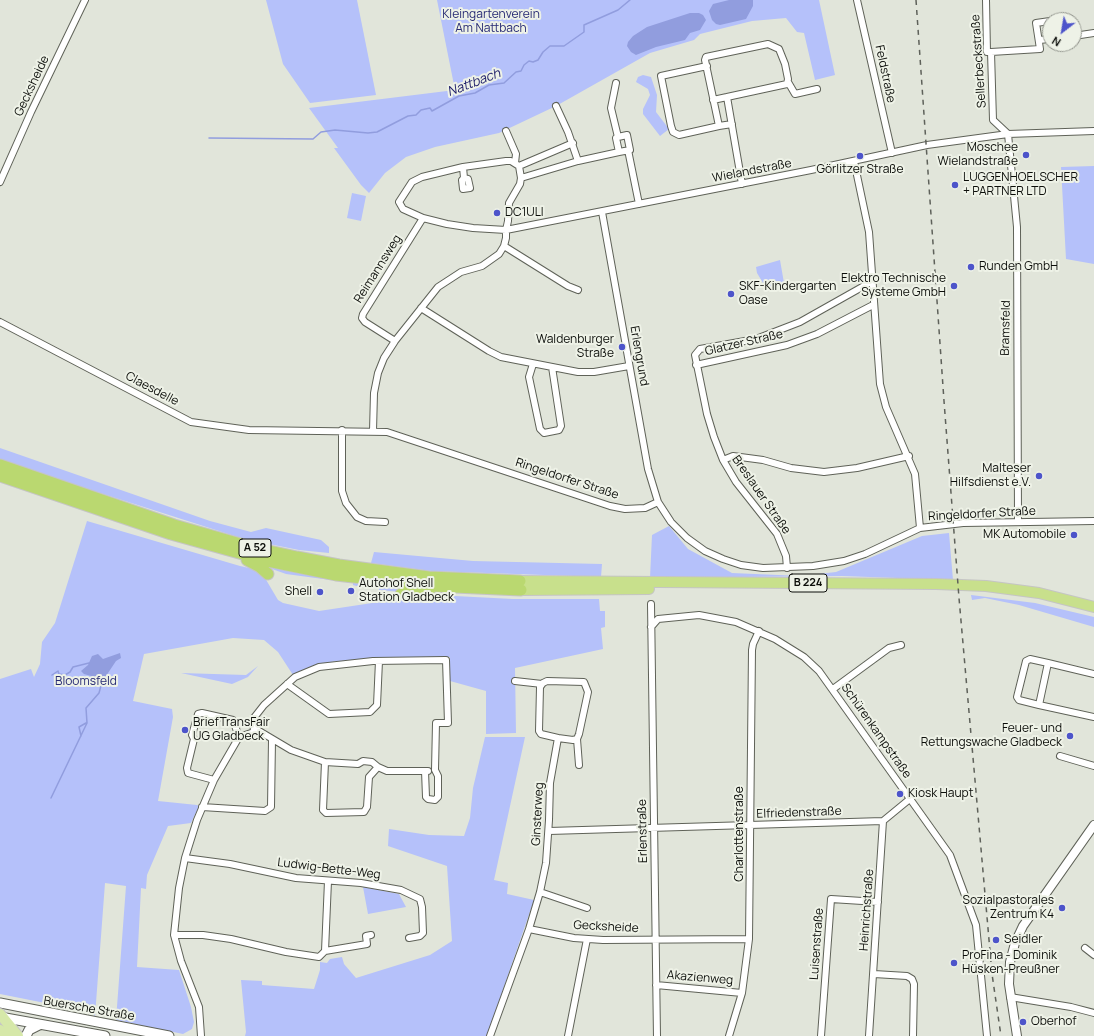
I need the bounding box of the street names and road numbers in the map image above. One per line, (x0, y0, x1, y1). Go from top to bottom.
street label: Sellerbeckstraße (969, 14, 989, 108)
street label: Feldstraße (872, 44, 898, 104)
street label: Gecksheide (12, 53, 52, 119)
street label: Wielandstraße (711, 156, 793, 186)
street label: Reimannsweg (351, 232, 405, 306)
street label: Bramsfeld (998, 300, 1014, 356)
street label: Erlengrund (627, 325, 651, 387)
street label: Glatzer Straße (704, 327, 784, 359)
street label: Claesdelle (123, 369, 181, 409)
street label: Breslauer Straße (729, 453, 793, 537)
street label: Ringeldorfer Straße (513, 455, 621, 503)
street label: Ringeldorfer Straße (928, 504, 1036, 524)
road number: A 52 (239, 539, 271, 557)
road number: B 224 (789, 574, 827, 592)
street label: Schürenkampstraße (838, 681, 914, 781)
street label: Ginsterweg (529, 782, 547, 846)
street label: Charlottenstraße (733, 786, 747, 882)
street label: Erlenstraße (635, 799, 651, 863)
street label: Elfriedenstraße (756, 804, 842, 822)
street label: Ludwig-Bette-Weg (277, 856, 381, 882)
street label: Heinrichstraße (857, 869, 877, 951)
street label: Luisenstraße (807, 907, 827, 981)
street label: Gecksheide (573, 918, 639, 936)
street label: Akazienweg (666, 968, 734, 988)
street label: Buersche Straße (42, 994, 136, 1024)

